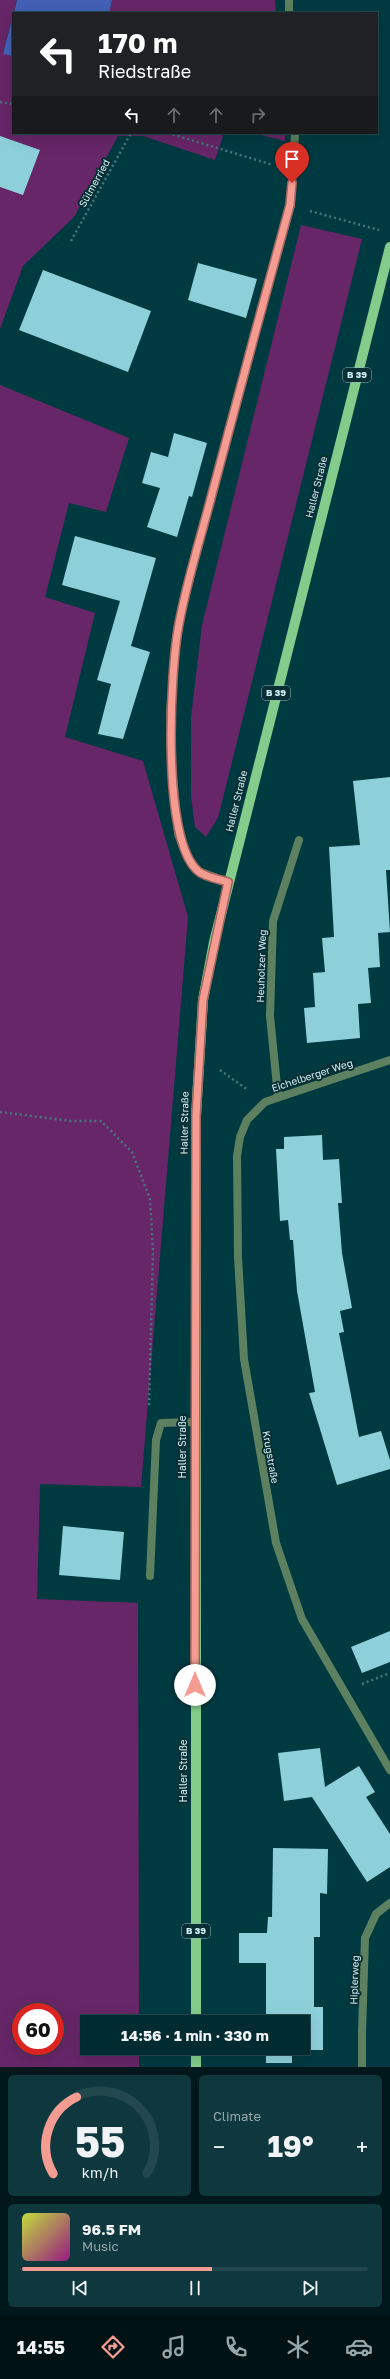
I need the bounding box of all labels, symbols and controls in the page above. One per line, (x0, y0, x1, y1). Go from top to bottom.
text: 170 m (98, 26, 177, 59)
icon: left (32, 28, 84, 80)
text: Riedstraße (98, 60, 191, 82)
icon: left (121, 104, 143, 126)
icon: ahead (163, 104, 185, 126)
icon: ahead (205, 104, 227, 126)
icon: right (247, 104, 269, 126)
pin (275, 142, 309, 183)
icon: arrive (281, 148, 303, 170)
street label: Sülmerried (76, 157, 112, 209)
road number: B 39 (343, 368, 371, 382)
street label: Haller Straße (303, 455, 329, 519)
road number: B 39 (262, 686, 290, 700)
street label: Haller Straße (223, 769, 249, 833)
street label: Heuholzer Weg (254, 929, 268, 1003)
street label: Eichelberger Weg (270, 1056, 354, 1094)
street label: Haller Straße (177, 1091, 191, 1155)
street label: Haller Straße (176, 1415, 188, 1479)
street label: Krugstraße (260, 1430, 282, 1485)
position arrow (174, 1664, 216, 1706)
street label: Haller Straße (177, 1739, 189, 1803)
road number: B 39 (182, 1924, 210, 1938)
street label: Hiplerweg (347, 1955, 361, 2005)
speed limit sign: 60 (12, 2003, 64, 2055)
text: 14:56 · 1 min · 330 m (121, 2026, 269, 2044)
text: Climate (213, 2108, 261, 2124)
text: 55 (74, 2115, 125, 2165)
text: 19° (267, 2128, 314, 2164)
text: − (213, 2133, 225, 2160)
text: + (356, 2133, 368, 2160)
text: km/h (81, 2163, 118, 2180)
text: 96.5 FM (82, 2220, 141, 2238)
text: Music (82, 2238, 119, 2254)
icon: previous (69, 2277, 91, 2299)
icon: pause (184, 2277, 206, 2299)
icon: next (299, 2277, 321, 2299)
icon: directions (99, 2333, 127, 2361)
icon: music (160, 2333, 188, 2361)
icon: phone (222, 2333, 250, 2361)
icon: climate (284, 2333, 312, 2361)
icon: car (345, 2333, 373, 2361)
text: 14:55 (17, 2336, 65, 2358)

